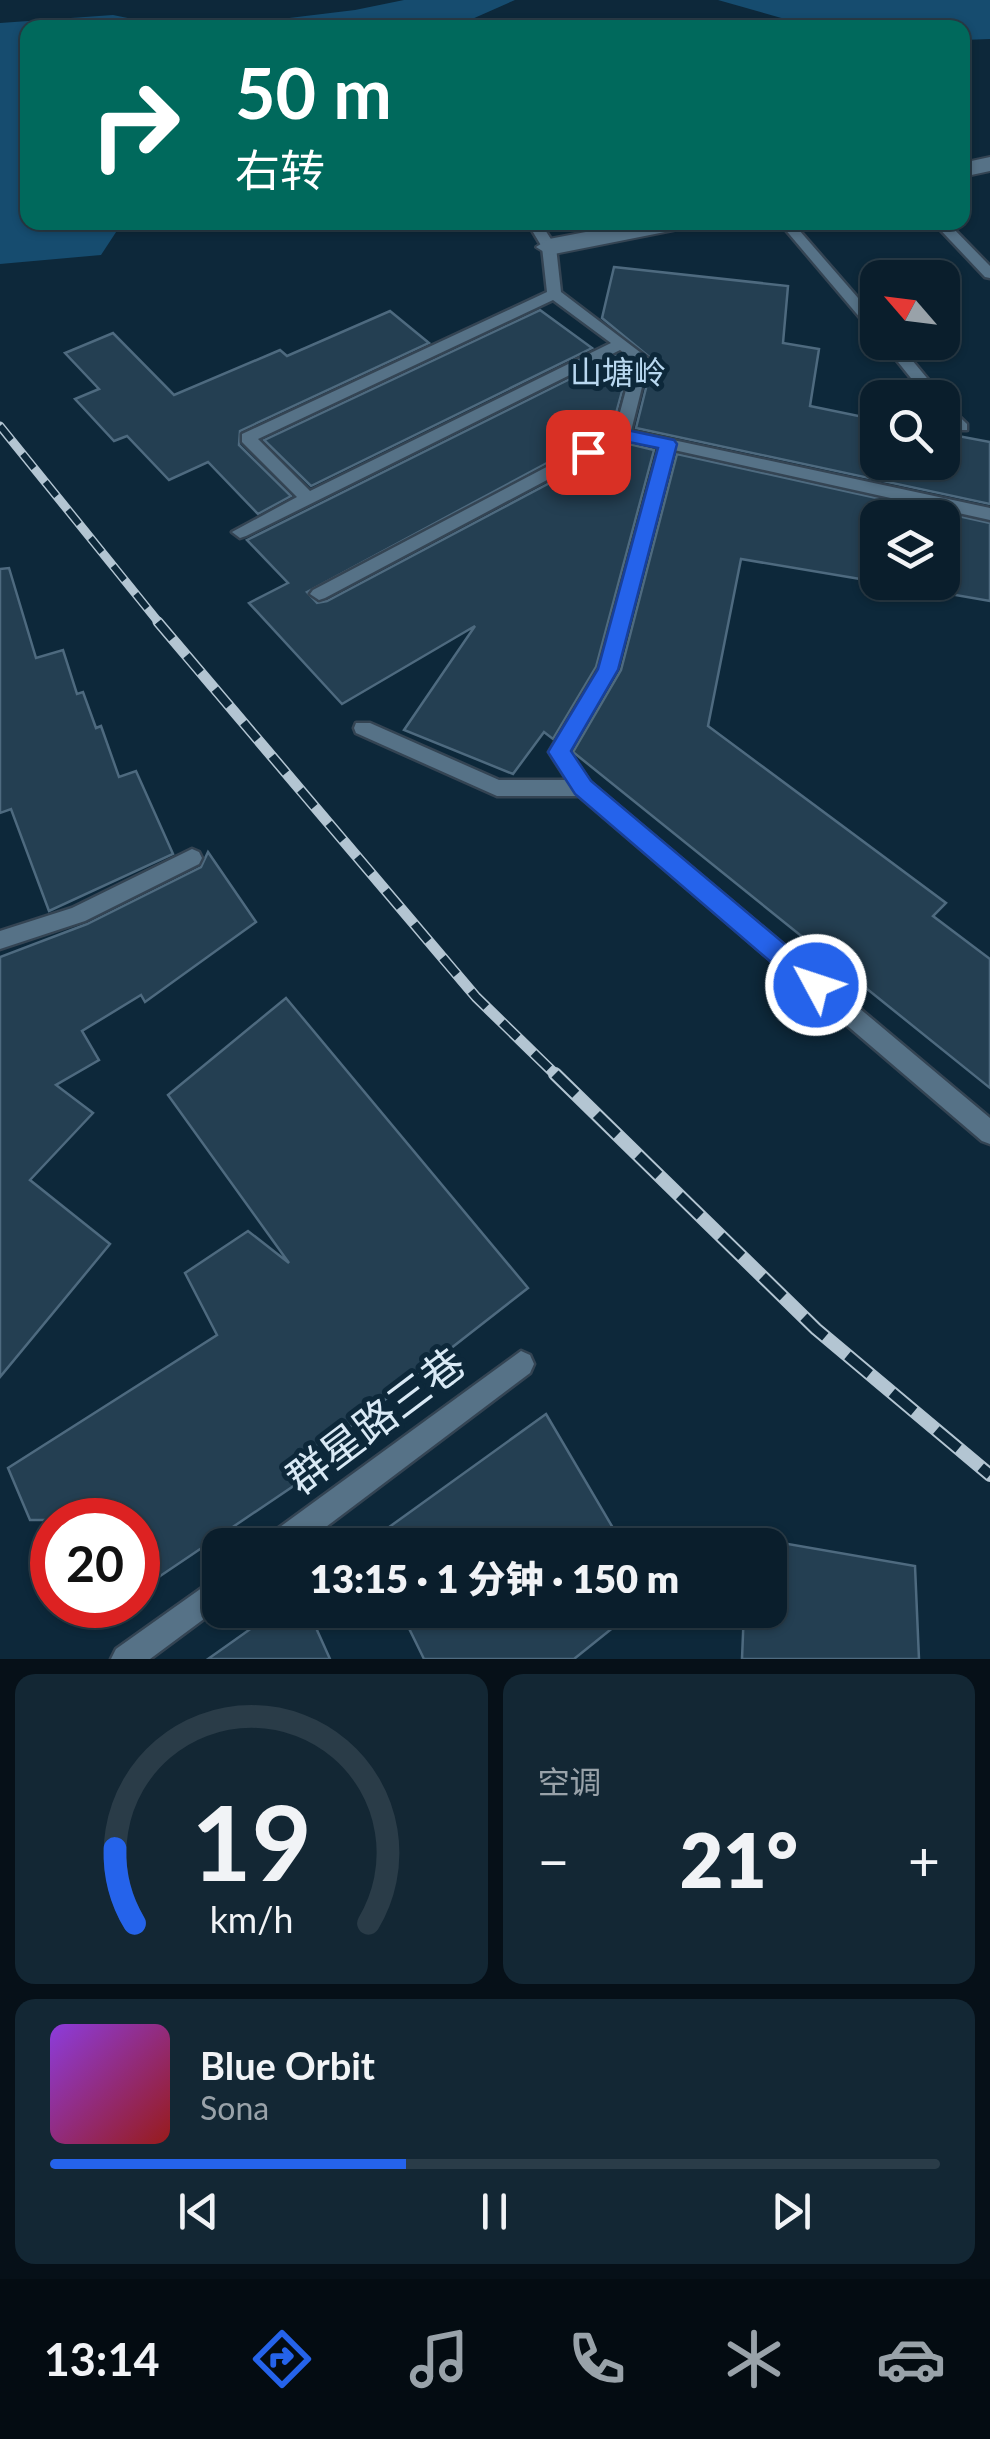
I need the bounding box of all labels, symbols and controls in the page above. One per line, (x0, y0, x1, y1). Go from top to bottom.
text: 50 m (235, 50, 392, 134)
icon: right (70, 60, 200, 190)
text: 右转 (235, 143, 325, 197)
north arrow (860, 260, 960, 360)
map controls (860, 260, 960, 600)
district label: 山塘岭 (570, 352, 666, 391)
button: search (860, 380, 960, 480)
pin (546, 410, 631, 495)
icon: arrive (561, 425, 616, 480)
button: layers (860, 500, 960, 600)
position arrow (764, 933, 868, 1037)
street label: 群星路三巷 (276, 1337, 474, 1503)
speed limit sign: 20 (30, 1498, 160, 1628)
text: 13:15 · 1 分钟 · 150 m (310, 1555, 679, 1601)
text: 空调 (538, 1762, 602, 1801)
text: 19 (191, 1778, 312, 1903)
text: 21° (680, 1814, 798, 1904)
text: − (538, 1827, 569, 1893)
text: + (908, 1827, 940, 1893)
text: km/h (209, 1898, 293, 1941)
text: Blue Orbit (200, 2042, 375, 2088)
text: Sona (200, 2088, 269, 2127)
icon: previous (171, 2184, 226, 2239)
icon: pause (467, 2184, 522, 2239)
icon: next (764, 2184, 819, 2239)
icon: directions (247, 2324, 317, 2394)
icon: music (404, 2324, 474, 2394)
icon: phone (562, 2324, 632, 2394)
icon: climate (719, 2324, 789, 2394)
icon: car (876, 2324, 946, 2394)
text: 13:14 (44, 2332, 160, 2386)

